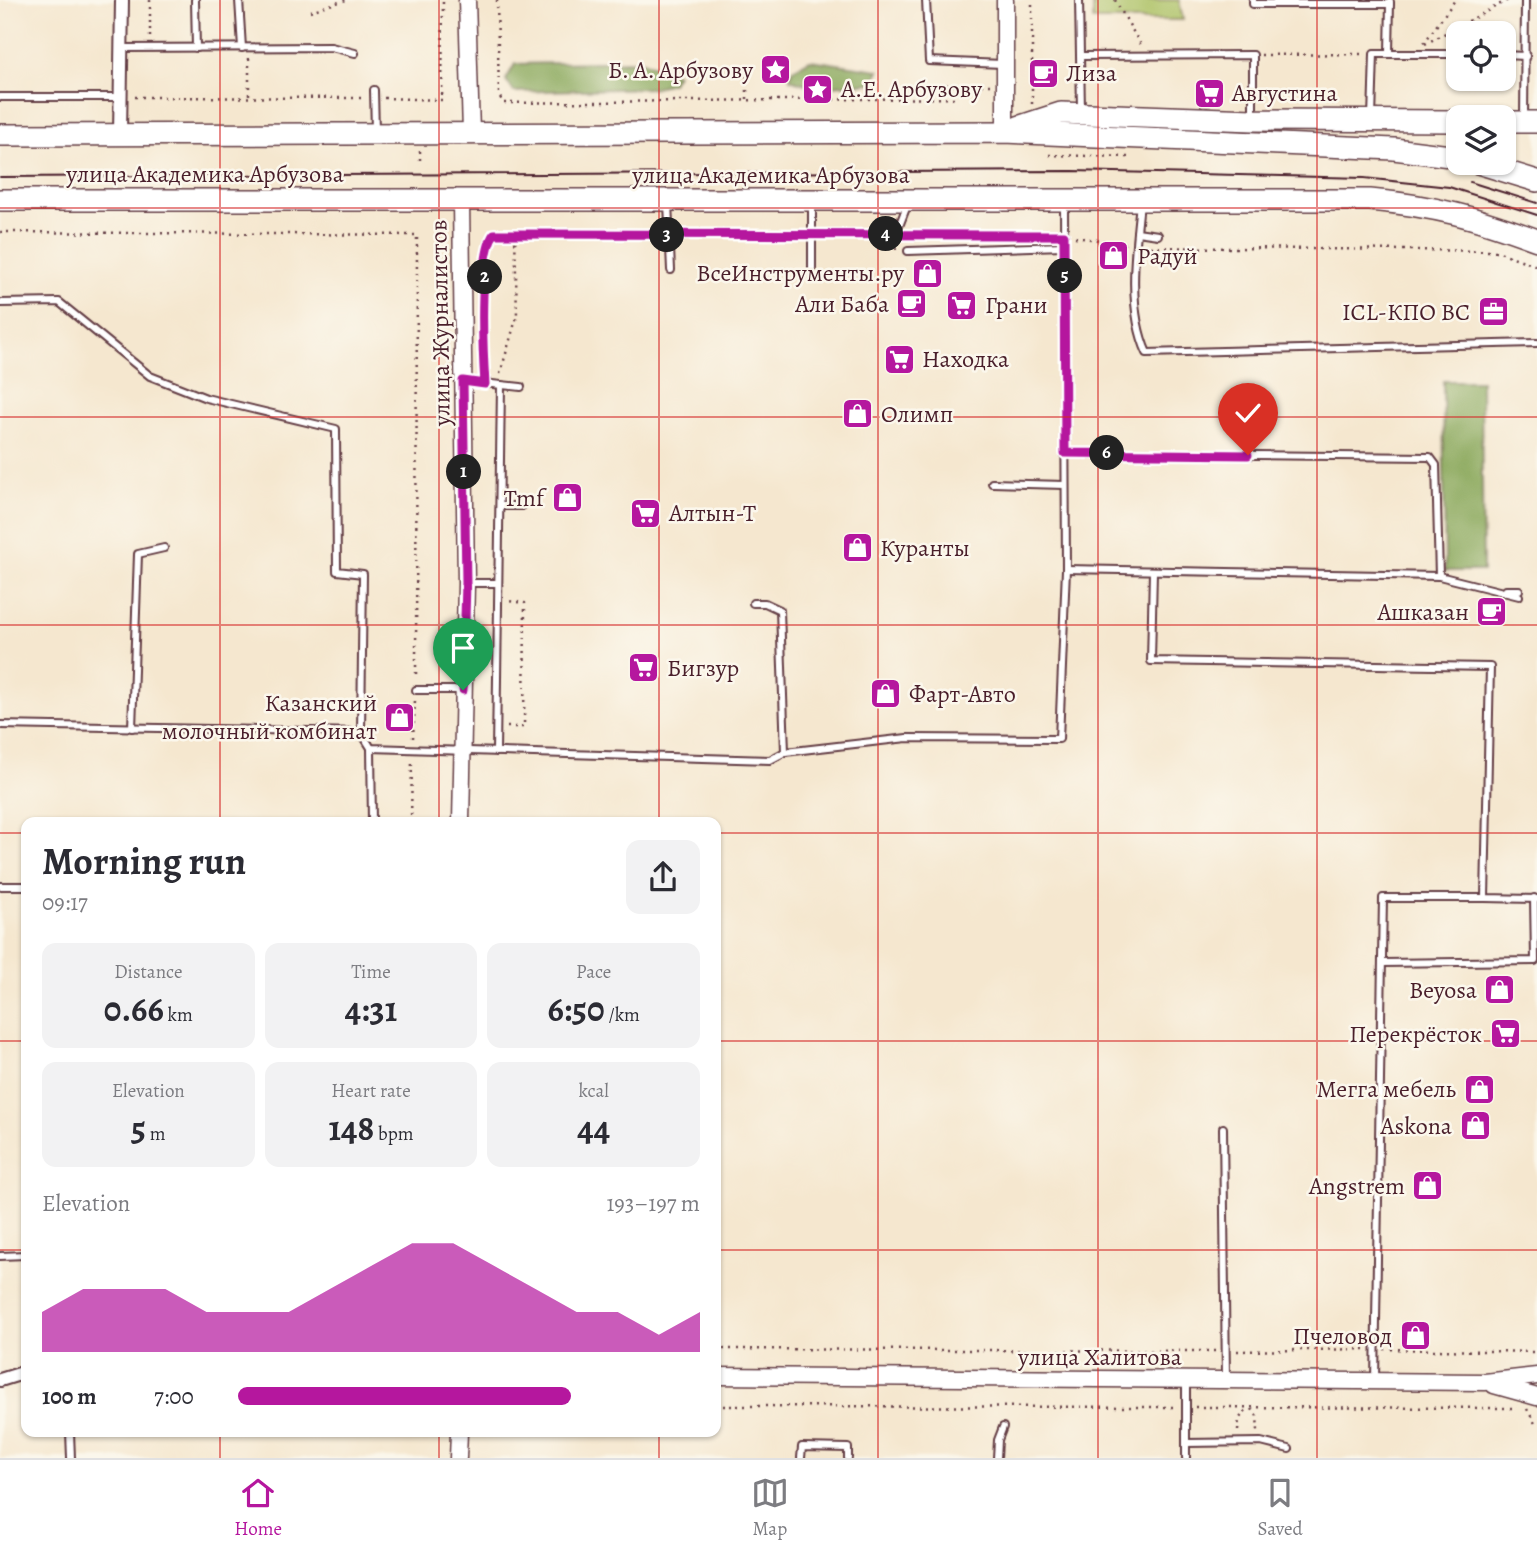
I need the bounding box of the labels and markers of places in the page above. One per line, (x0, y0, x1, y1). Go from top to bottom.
place icon: Б. А. Арбузову (759, 53, 793, 87)
place label: Б. А. Арбузову (608, 54, 753, 86)
cafe icon: Лиза (1026, 56, 1060, 90)
place label: Лиза (1066, 57, 1117, 89)
place icon: А.Е. Арбузову (801, 72, 835, 106)
place label: А.Е. Арбузову (840, 73, 982, 105)
supermarket icon: Августина (1192, 76, 1226, 110)
place label: Августина (1231, 77, 1338, 109)
pin: 4 (868, 216, 903, 252)
pin: 3 (650, 218, 684, 252)
shop icon: Радуй (1097, 239, 1131, 273)
place label: Радуй (1137, 240, 1198, 272)
shop icon: ВсеИнструменты.ру (910, 256, 944, 290)
place label: ВсеИнструменты.ру (696, 257, 904, 289)
pin: 5 (1048, 258, 1082, 294)
pin: 2 (468, 260, 503, 294)
cafe icon: Али Баба (895, 287, 929, 321)
place label: Али Баба (794, 288, 889, 320)
supermarket icon: Грани (945, 288, 979, 322)
place label: Грани (985, 289, 1048, 321)
office icon: ICL-КПО ВС (1476, 295, 1510, 329)
place label: ICL-КПО ВС (1342, 296, 1470, 328)
supermarket icon: Находка (882, 342, 916, 376)
place label: Находка (922, 343, 1009, 375)
pin (1218, 383, 1278, 455)
shop icon: Олимп (841, 397, 875, 431)
place label: Олимп (881, 398, 953, 430)
pin: 6 (1090, 435, 1124, 470)
pin: 1 (447, 454, 482, 490)
shop icon: Tmf (550, 481, 584, 515)
place label: Tmf (504, 482, 547, 514)
supermarket icon: Алтын-Т (629, 496, 663, 530)
place label: Алтын-Т (668, 497, 756, 529)
shop icon: Куранты (840, 531, 874, 565)
place label: Куранты (880, 532, 970, 564)
cafe icon: Ашказан (1475, 595, 1509, 629)
place label: Ашказан (1376, 596, 1469, 628)
pin (433, 618, 493, 690)
supermarket icon: Бигзур (627, 651, 661, 685)
place label: Бигзур (667, 652, 739, 684)
shop icon: Фарт-Авто (869, 677, 903, 711)
place label: Фарт-Авто (909, 678, 1016, 710)
place label: Казанский молочный комбинат (162, 687, 377, 747)
shop icon: Казанский молочный комбинат (383, 700, 417, 734)
shop icon: Beyosa (1483, 973, 1517, 1007)
place label: Beyosa (1409, 974, 1478, 1006)
supermarket icon: Перекрёсток (1488, 1017, 1522, 1051)
place label: Перекрёсток (1349, 1018, 1482, 1050)
shop icon: Мегга мебель (1462, 1072, 1496, 1106)
place label: Мегга мебель (1316, 1073, 1457, 1105)
shop icon: Askona (1458, 1109, 1492, 1143)
place label: Askona (1380, 1110, 1453, 1142)
shop icon: Angstrem (1411, 1169, 1445, 1203)
place label: Angstrem (1308, 1170, 1405, 1202)
shop icon: Пчеловод (1398, 1319, 1432, 1353)
place label: Пчеловод (1293, 1320, 1392, 1352)

